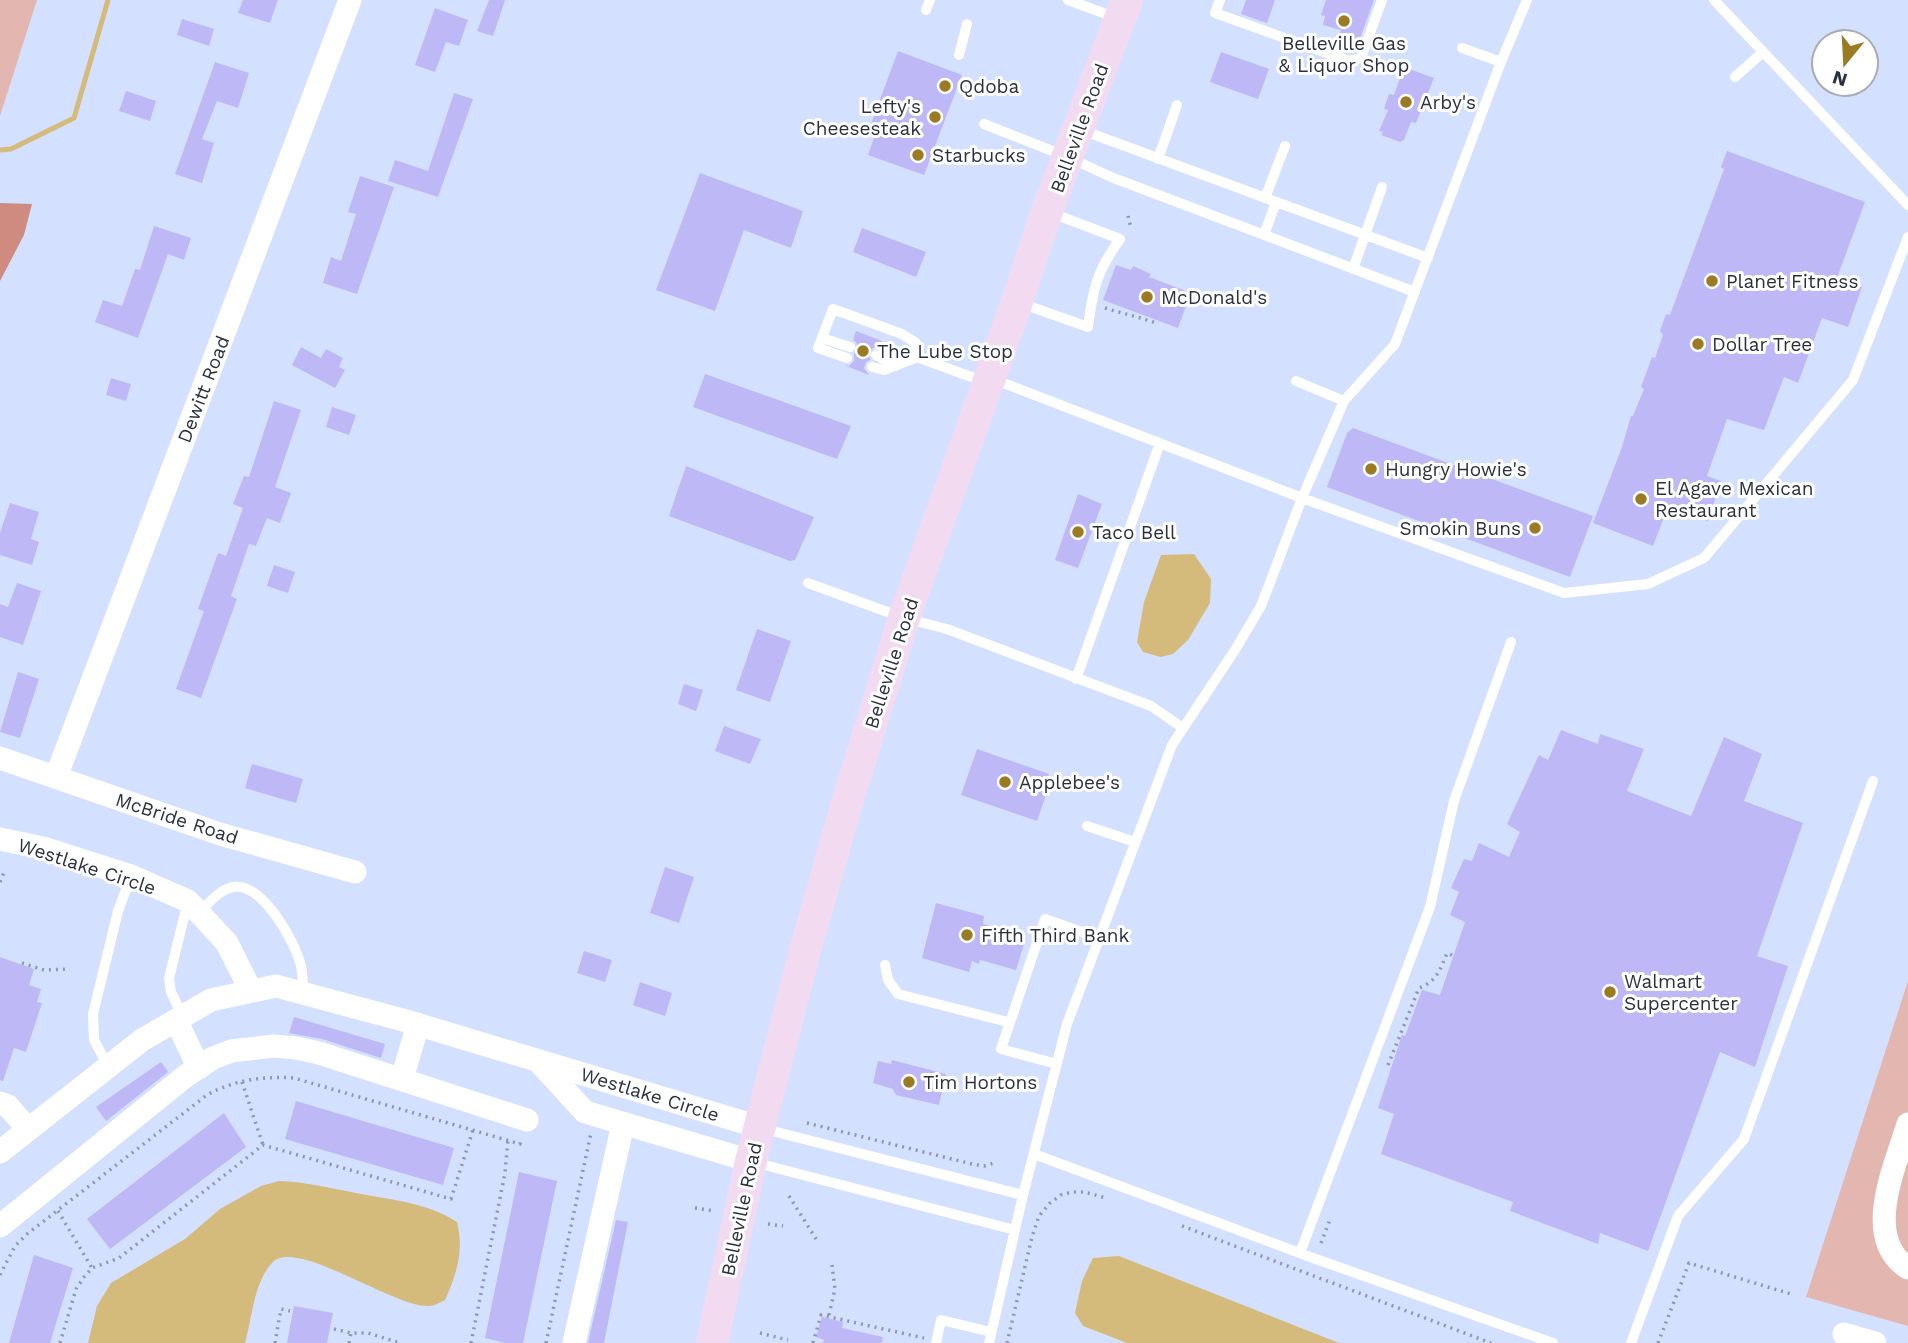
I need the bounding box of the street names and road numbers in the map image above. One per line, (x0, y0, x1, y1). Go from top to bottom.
street label: Belleville Road (1045, 60, 1114, 196)
street label: Dewitt Road (172, 332, 234, 446)
street label: Belleville Road (860, 595, 923, 731)
street label: McBride Road (113, 788, 241, 849)
street label: Westlake Circle (15, 833, 159, 900)
street label: Westlake Circle (578, 1062, 722, 1127)
street label: Belleville Road (716, 1140, 767, 1278)

